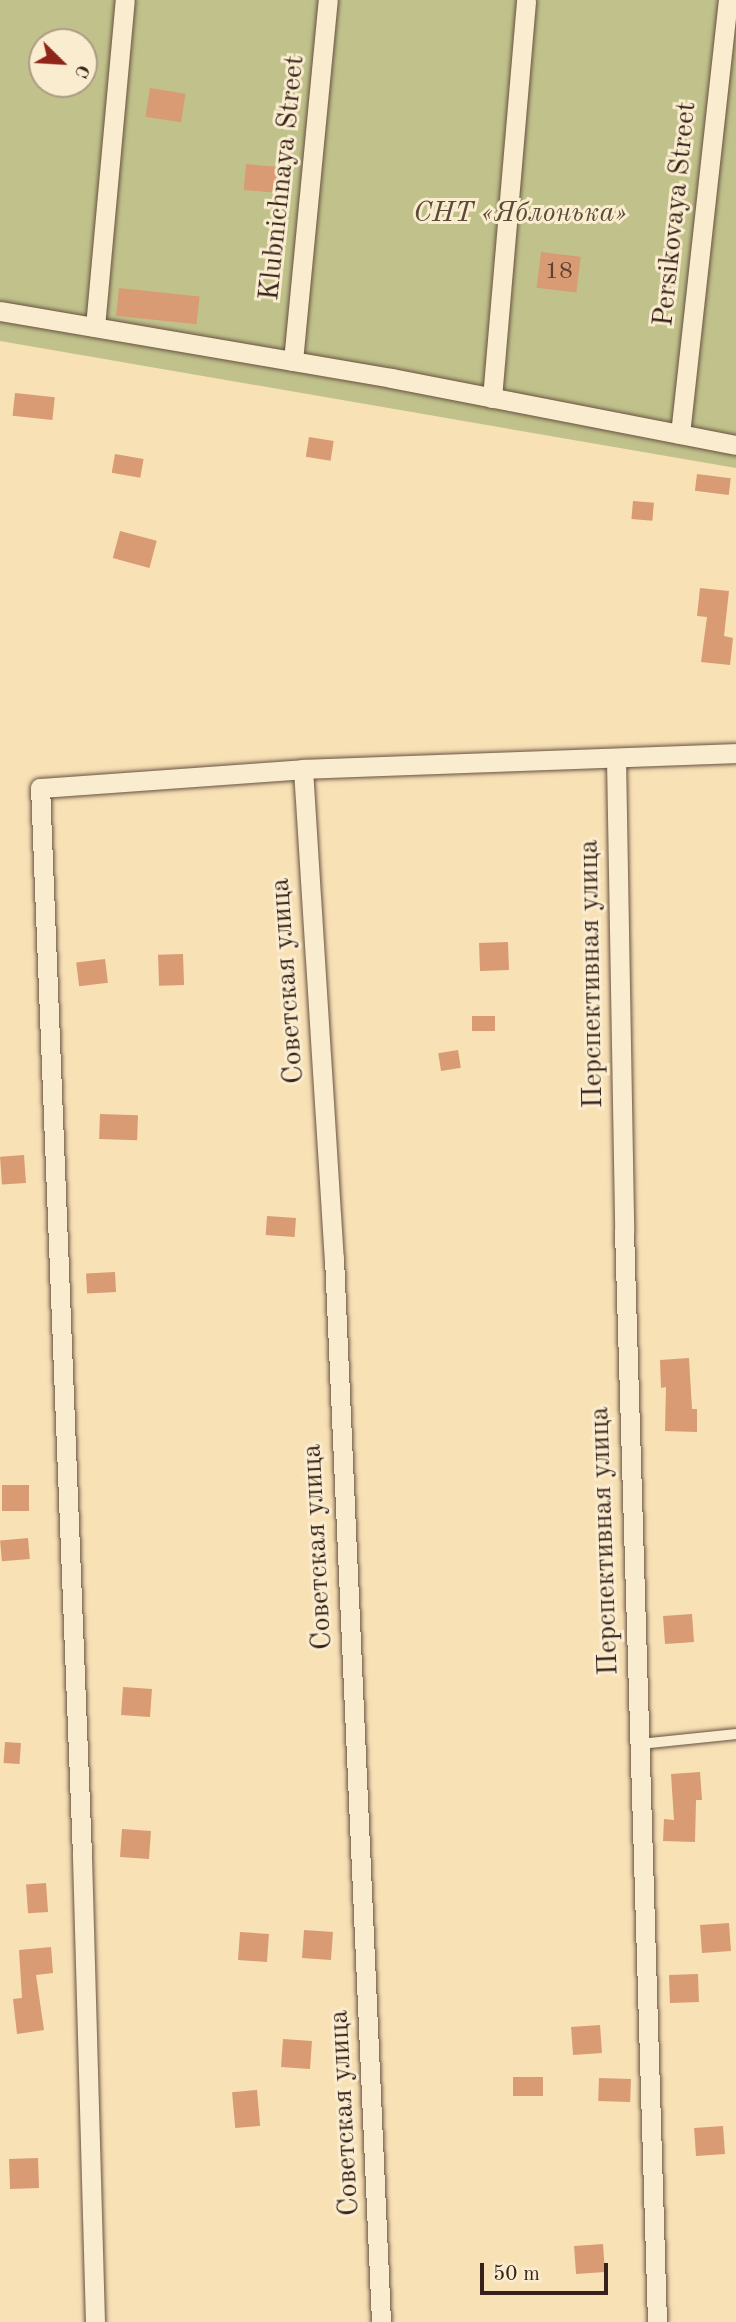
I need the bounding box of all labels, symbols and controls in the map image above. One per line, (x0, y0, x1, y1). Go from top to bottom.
north arrow (28, 28, 98, 98)
street label: Klubnichnaya Street (253, 54, 313, 302)
text: С (70, 61, 92, 81)
street label: Persikovaya Street (647, 100, 705, 328)
park label: СНТ «Яблонька» (413, 197, 627, 231)
house number: 18 (545, 259, 573, 287)
street label: Перспективная улица (573, 839, 611, 1109)
street label: Советская улица (264, 877, 312, 1085)
street label: Перспективная улица (584, 1406, 626, 1676)
street label: Советская улица (296, 1443, 340, 1651)
street label: Советская улица (323, 2009, 367, 2217)
scale bar (484, 2248, 612, 2292)
text: 50 m (493, 2264, 540, 2285)

